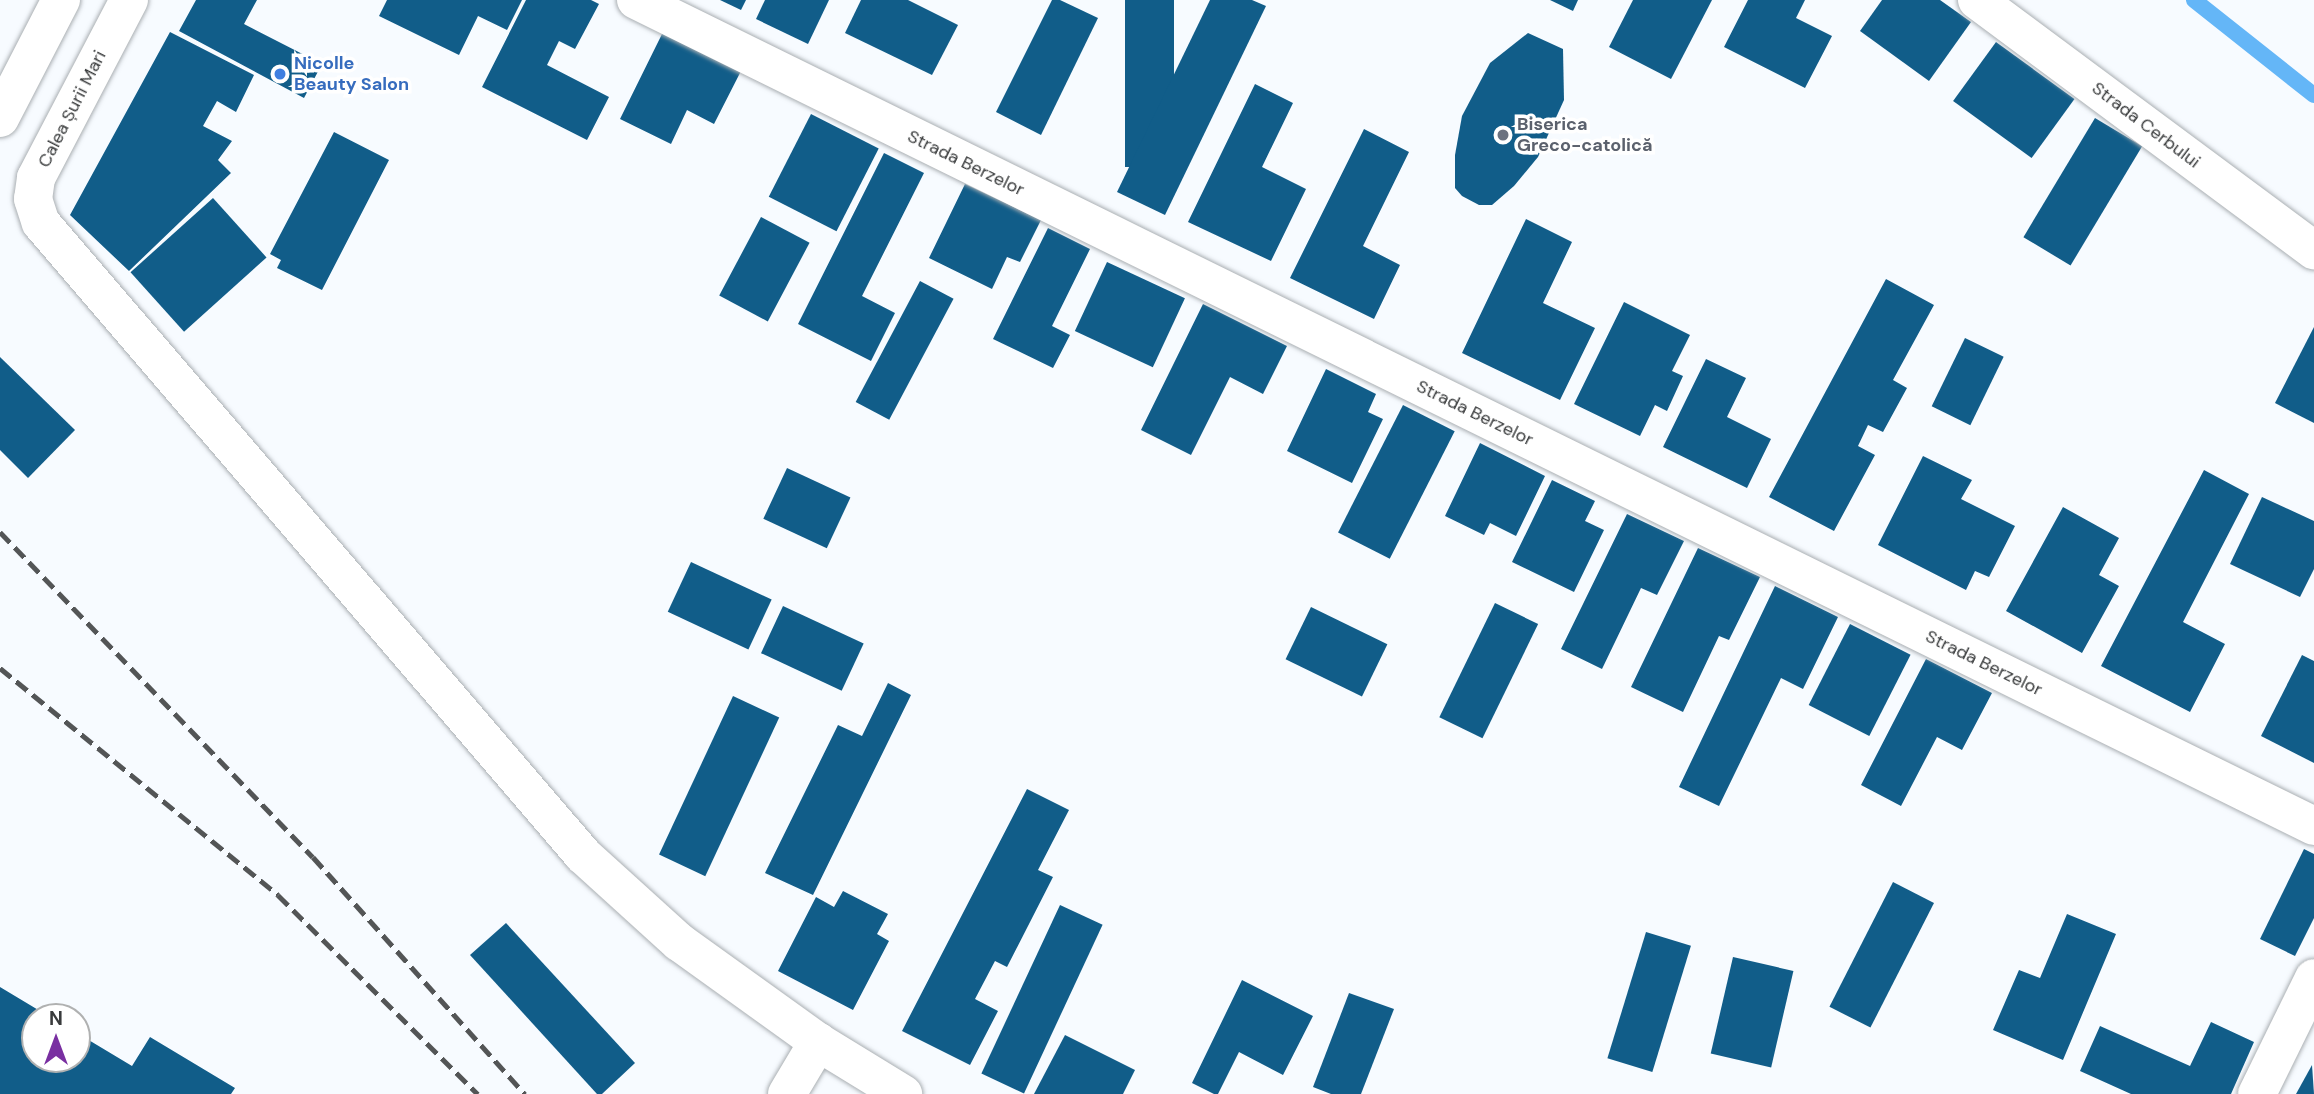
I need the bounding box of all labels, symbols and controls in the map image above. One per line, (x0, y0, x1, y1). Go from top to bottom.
street label: Calea Șurii Mari (33, 47, 111, 171)
place label: Nicolle Beauty Salon (294, 53, 409, 96)
marker: Nicolle Beauty Salon (272, 66, 288, 82)
street label: Strada Cerbului (2088, 77, 2204, 173)
place label: Biserica Greco-catolică (1517, 114, 1652, 156)
street label: Strada Berzelor (904, 125, 1028, 201)
marker: Biserica Greco-catolică (1495, 127, 1511, 143)
street label: Strada Berzelor (1413, 375, 1537, 451)
street label: Strada Berzelor (1922, 625, 2046, 701)
north arrow (21, 1003, 91, 1073)
text: N (49, 1006, 63, 1031)

